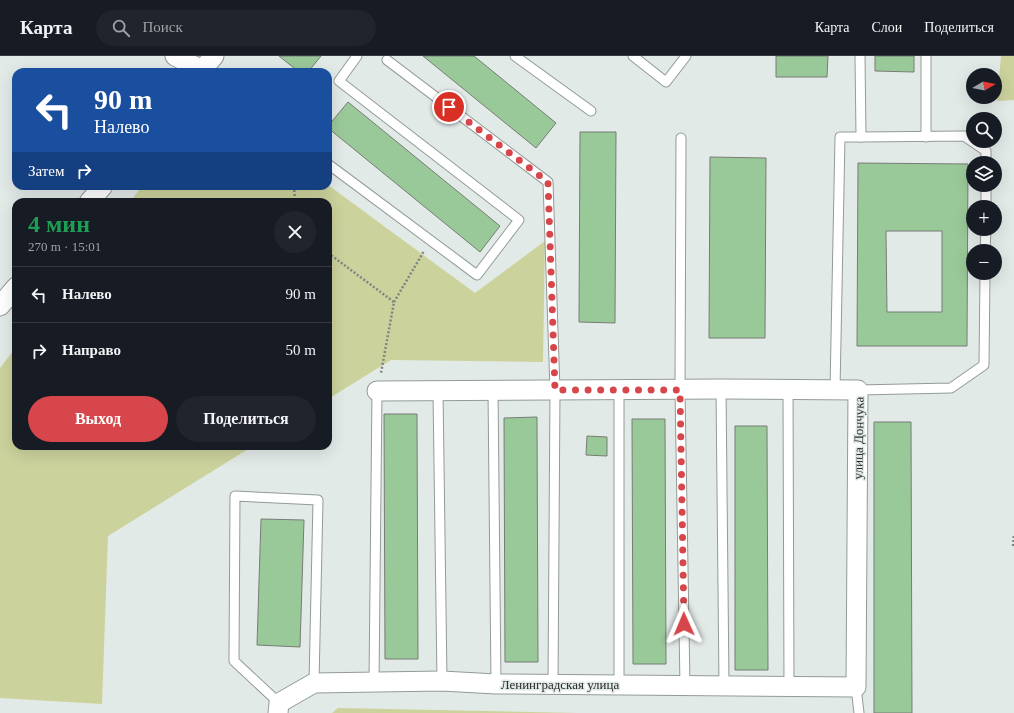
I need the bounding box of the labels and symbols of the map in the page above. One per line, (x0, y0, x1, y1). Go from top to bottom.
north arrow (966, 68, 1002, 104)
pin (432, 90, 466, 124)
street label: улица Дончука (850, 396, 867, 479)
position arrow (663, 603, 705, 645)
street label: Ленинградская улица (501, 677, 620, 692)

